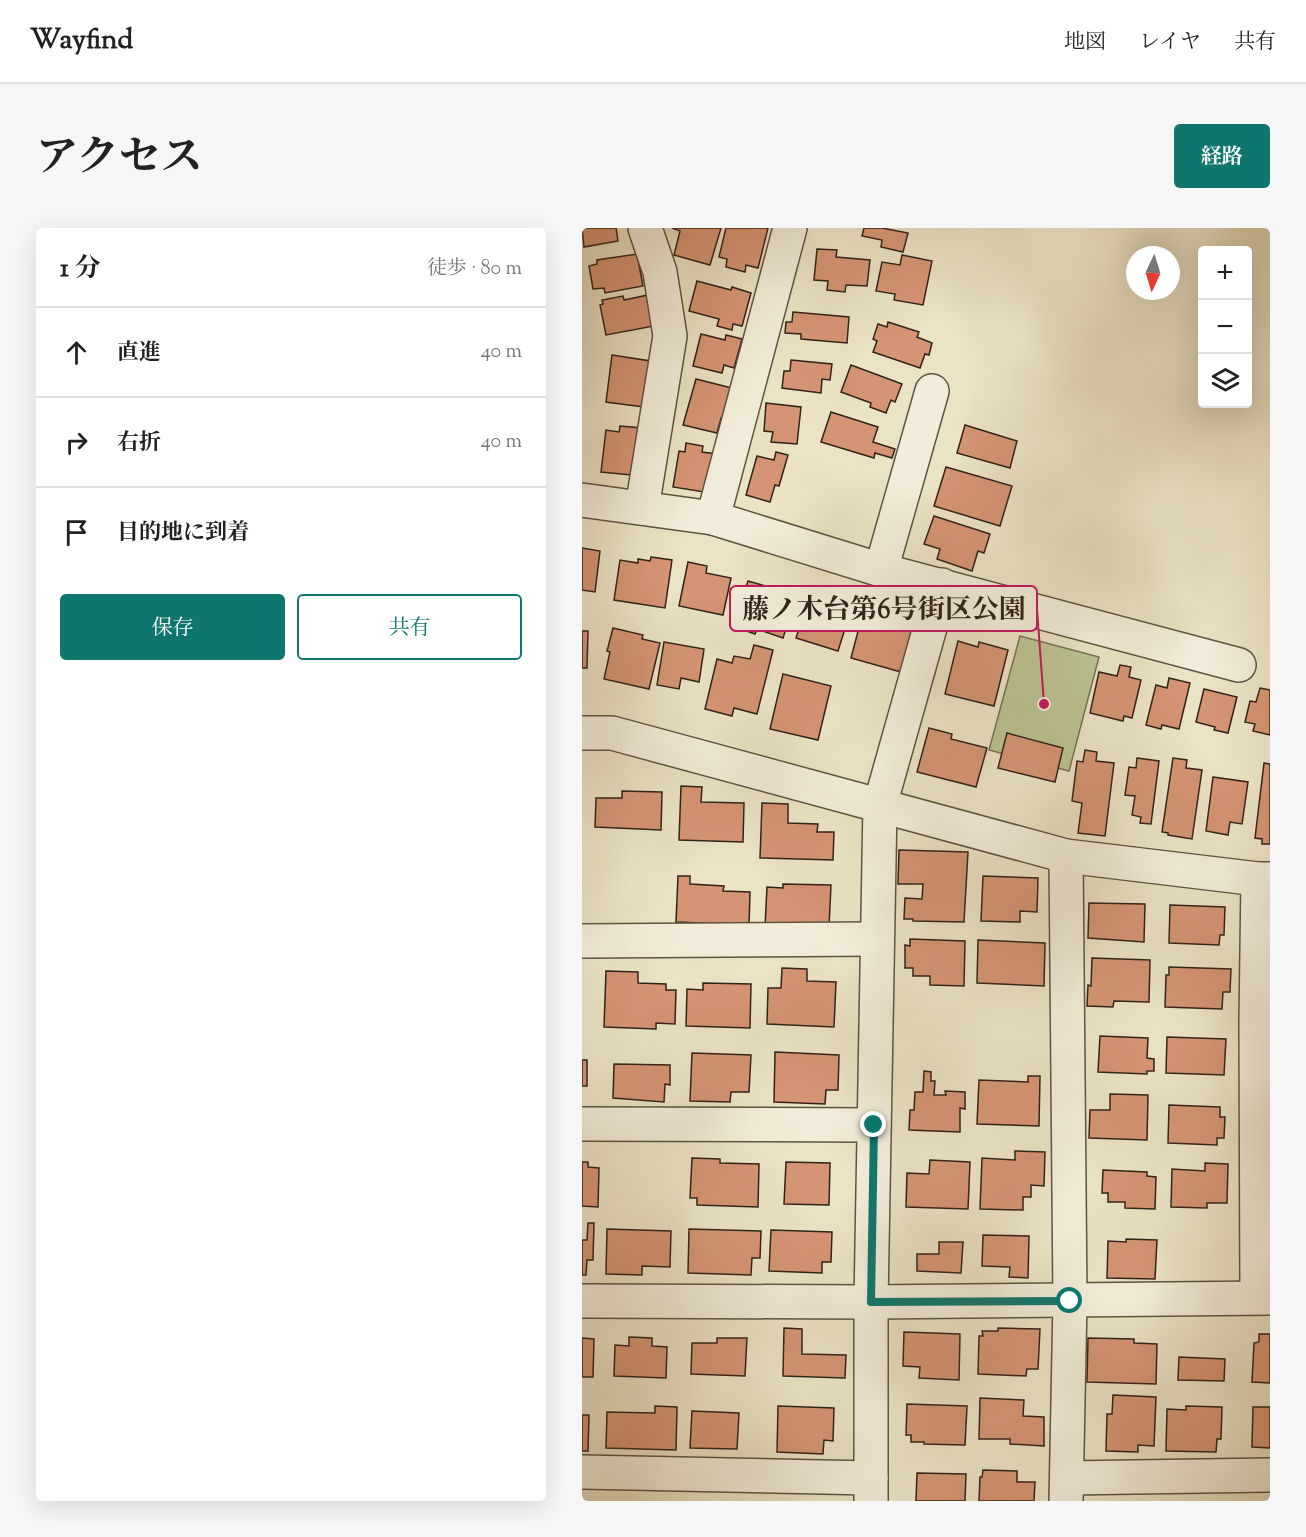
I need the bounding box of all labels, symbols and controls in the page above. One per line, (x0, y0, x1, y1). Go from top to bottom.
text: Wayfind (30, 21, 133, 61)
text: 地図 (1064, 28, 1106, 58)
text: レイヤ (1139, 28, 1201, 58)
text: 共有 (1234, 28, 1276, 58)
button: 経路 (1174, 124, 1270, 188)
text: アクセス (36, 130, 203, 190)
north arrow (1126, 246, 1180, 300)
map controls (1198, 246, 1252, 408)
button: + (1198, 246, 1252, 300)
text: 1 分 (60, 251, 100, 288)
text: 徒歩 · 80 m (427, 255, 522, 284)
button: − (1198, 300, 1252, 354)
icon: ahead (60, 336, 93, 369)
text: 直進 (117, 338, 161, 370)
text: 40 m (481, 338, 522, 367)
button: layers (1198, 354, 1252, 408)
icon: right (60, 426, 93, 459)
text: 右折 (117, 428, 161, 460)
text: 40 m (481, 428, 522, 457)
icon: arrive (60, 516, 93, 549)
text: 目的地に到着 (117, 518, 249, 550)
callout: 藤ノ木台第6号街区公園 (730, 586, 1037, 631)
text: 藤ノ木台第6号街区公園 (742, 592, 1026, 631)
button: 保存 (60, 594, 285, 660)
button: 共有 (297, 594, 522, 660)
route end (860, 1111, 886, 1137)
route start (1056, 1287, 1082, 1313)

